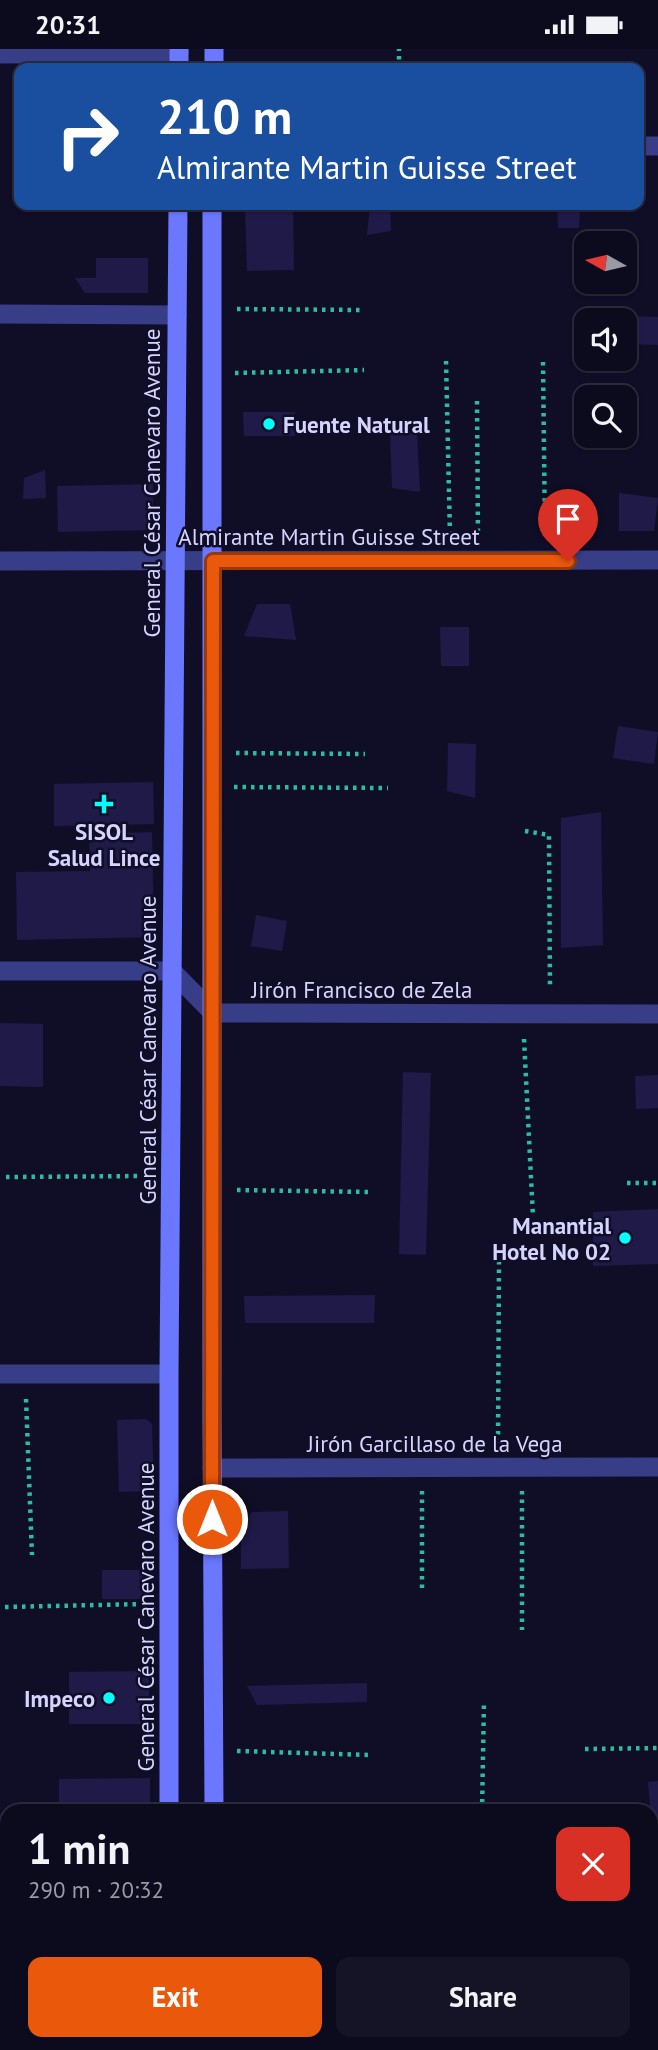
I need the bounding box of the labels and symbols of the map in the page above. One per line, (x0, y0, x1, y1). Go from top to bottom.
north arrow (574, 231, 637, 294)
street label: General César Canevaro Avenue (137, 329, 166, 637)
place label: Fuente Natural (283, 410, 430, 439)
marker: Fuente Natural (261, 416, 277, 432)
pin (538, 489, 598, 561)
street label: Almirante Martin Guisse Street (178, 522, 480, 551)
marker: SISOL Salud Lince (94, 794, 114, 814)
place label: SISOL Salud Lince (48, 817, 160, 872)
street label: General César Canevaro Avenue (133, 896, 162, 1204)
street label: Jirón Francisco de Zela (251, 975, 472, 1004)
place label: Manantial Hotel No 02 (492, 1211, 611, 1266)
marker: Manantial Hotel No 02 (617, 1230, 633, 1246)
street label: Jirón Garcillaso de la Vega (306, 1429, 563, 1458)
street label: General César Canevaro Avenue (131, 1463, 160, 1771)
position arrow (175, 1482, 249, 1556)
place label: Impeco (24, 1684, 95, 1713)
marker: Impeco (101, 1690, 117, 1706)

